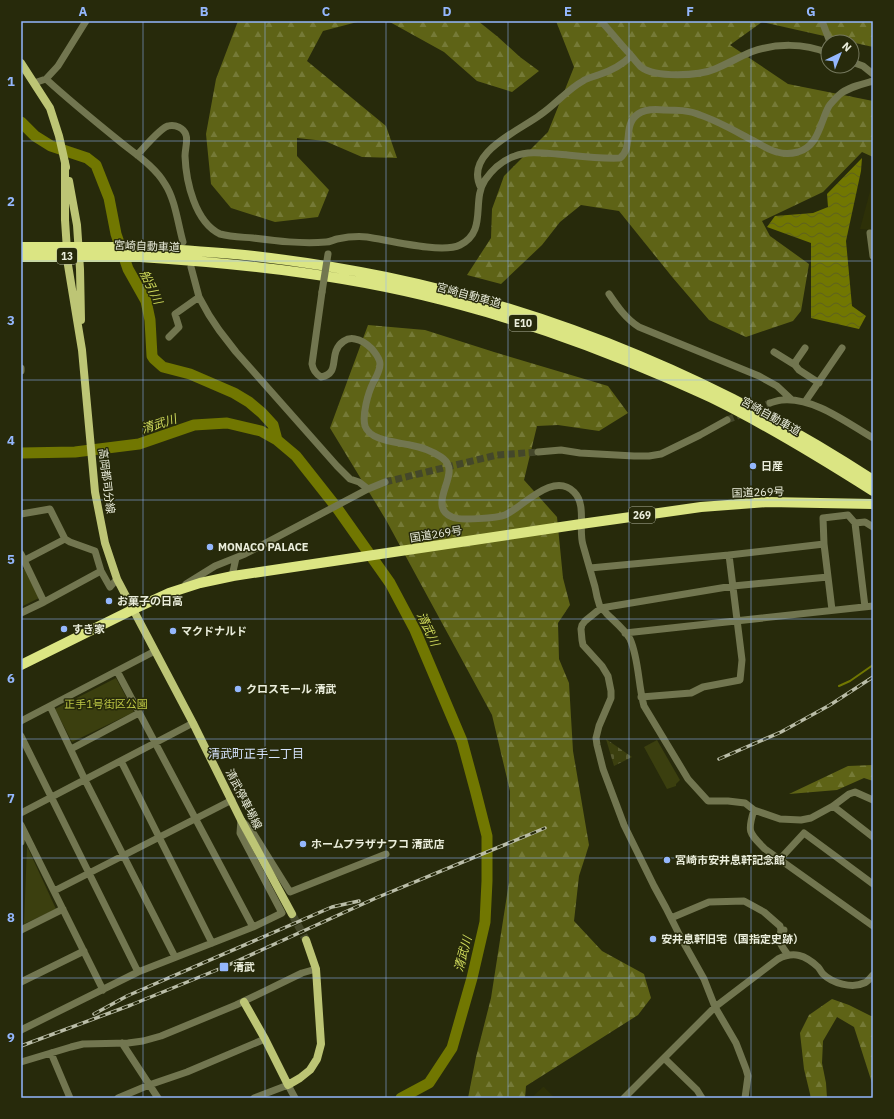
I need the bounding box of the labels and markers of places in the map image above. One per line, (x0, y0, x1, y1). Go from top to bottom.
place label: 日産 (761, 459, 783, 473)
marker: 日産 (748, 461, 758, 471)
place label: MONACO PALACE (218, 540, 309, 554)
marker: MONACO PALACE (205, 542, 215, 552)
place label: お菓子の日高 (117, 594, 183, 608)
marker: お菓子の日高 (104, 596, 114, 606)
place label: すき家 (72, 622, 105, 636)
marker: すき家 (59, 624, 69, 634)
place label: マクドナルド (181, 624, 247, 638)
marker: マクドナルド (168, 626, 178, 636)
place label: クロスモール 清武 (246, 682, 337, 696)
marker: クロスモール 清武 (233, 684, 243, 694)
place label: ホームプラザナフコ 清武店 (311, 837, 445, 851)
marker: ホームプラザナフコ 清武店 (298, 839, 308, 849)
place label: 宮崎市安井息軒記念館 (675, 853, 785, 867)
marker: 宮崎市安井息軒記念館 (662, 855, 672, 865)
place label: 安井息軒旧宅（国指定史跡） (661, 932, 804, 946)
marker: 安井息軒旧宅（国指定史跡） (648, 934, 658, 944)
place label: 清武 (233, 960, 255, 974)
marker: 清武 (218, 961, 230, 973)

